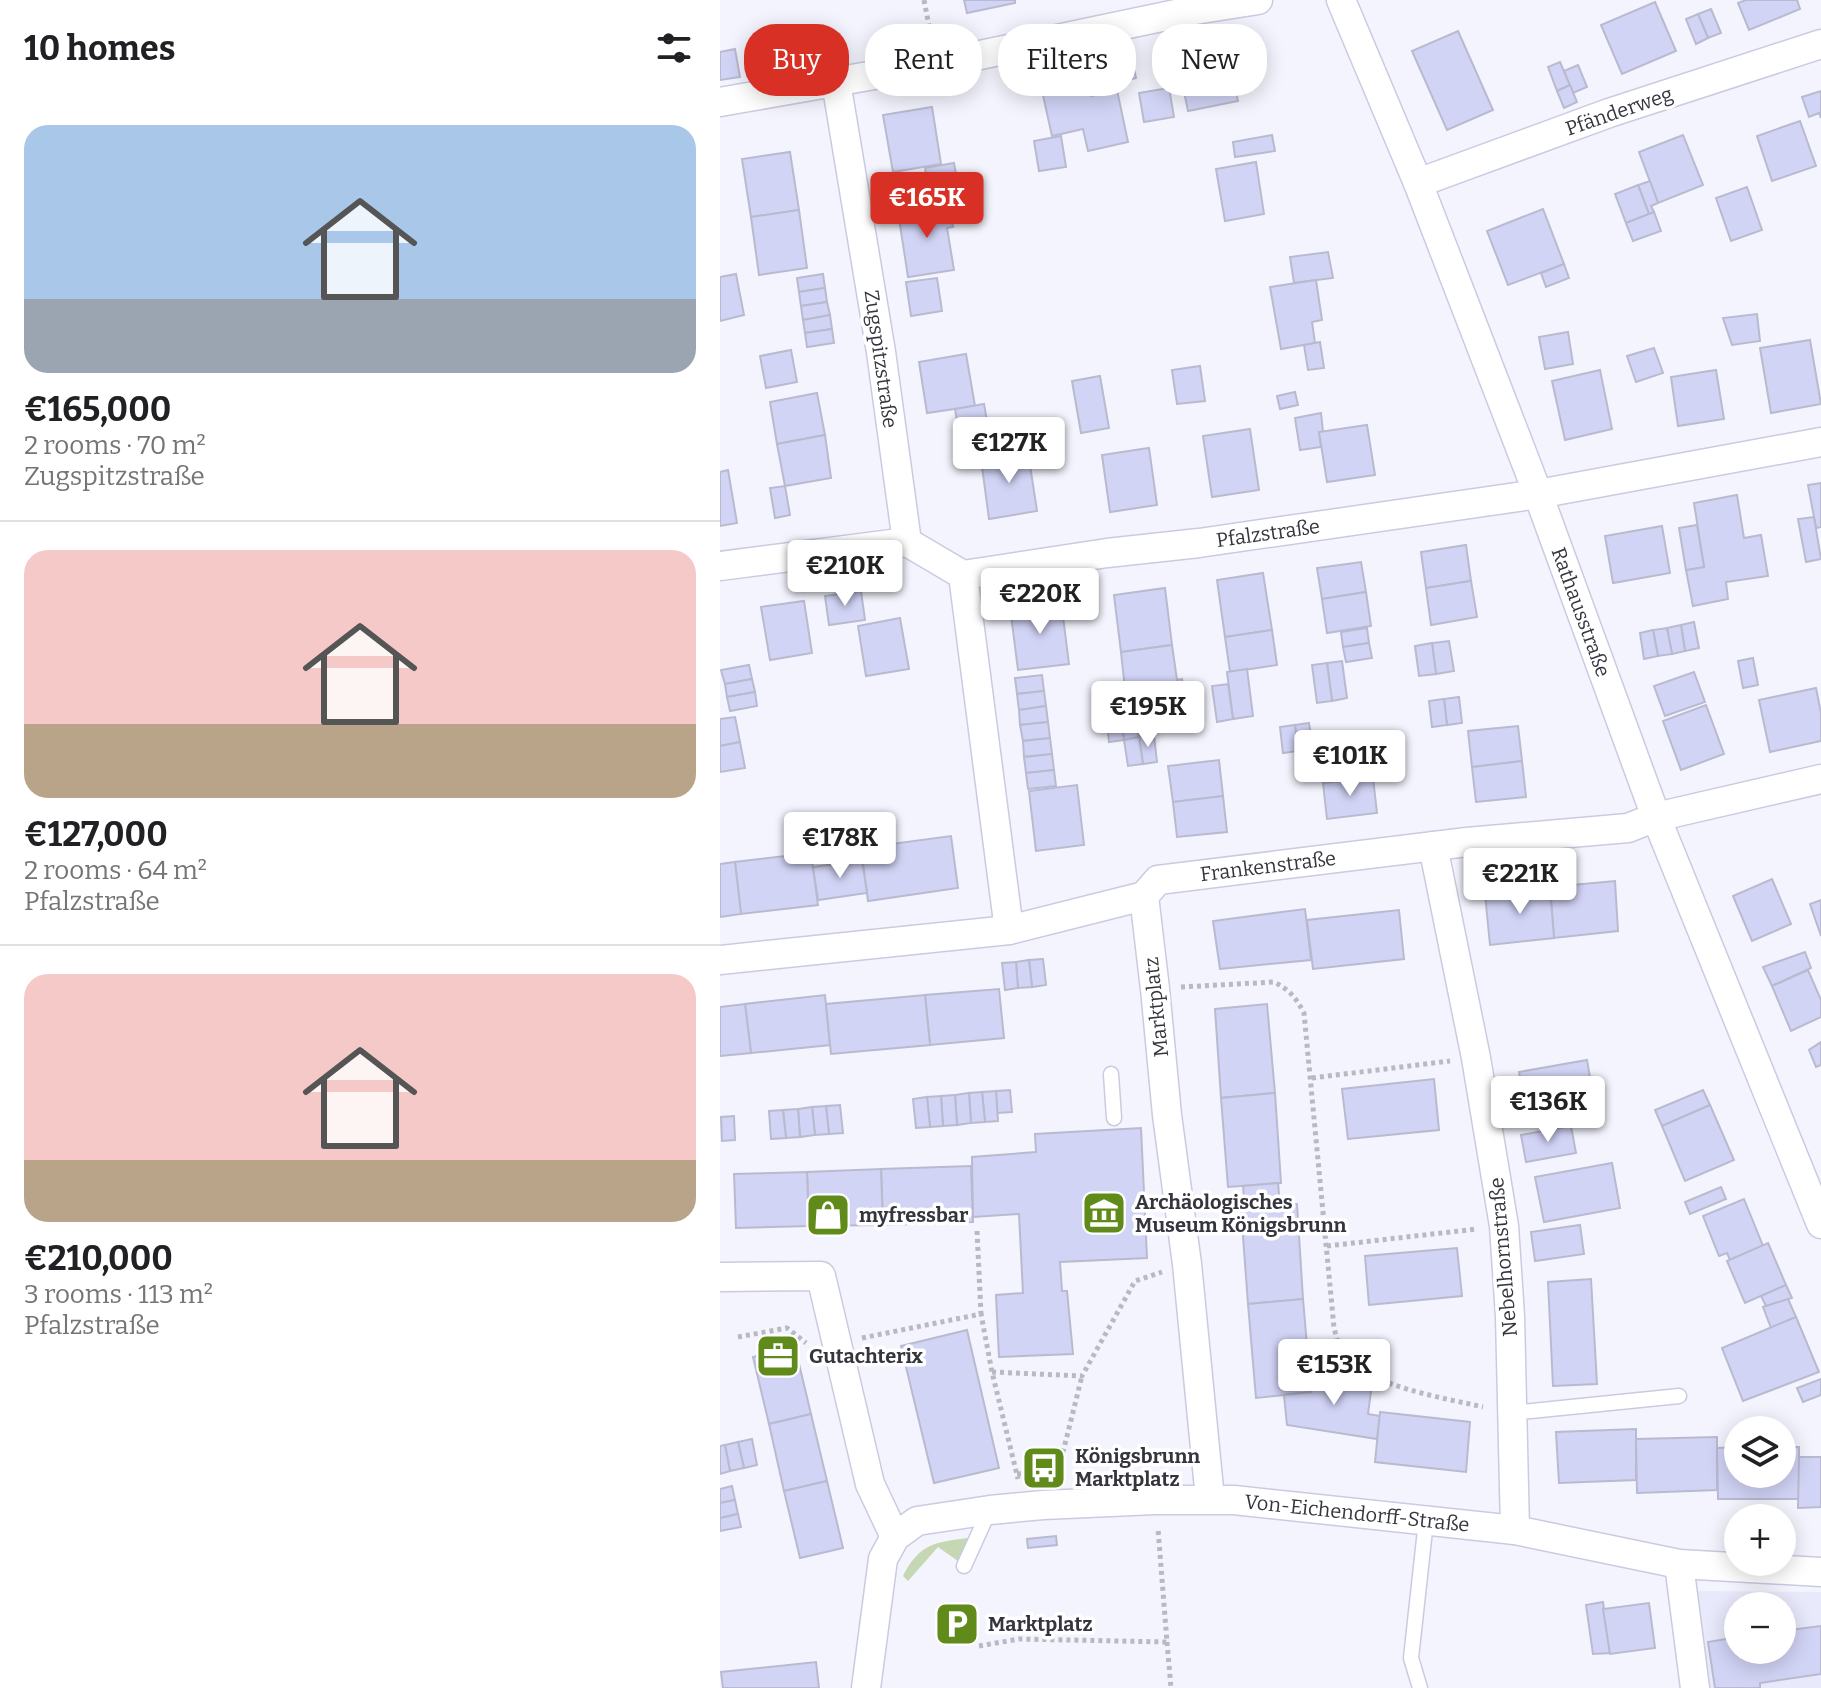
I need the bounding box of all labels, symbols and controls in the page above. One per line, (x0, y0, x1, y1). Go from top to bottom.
chip: Buy (744, 24, 849, 96)
chip: Rent (865, 24, 982, 96)
chip: Filters (998, 24, 1136, 96)
chip: New (1152, 24, 1267, 96)
icon: filters (652, 26, 696, 70)
text: 10 homes (24, 28, 175, 69)
street label: Pfänderweg (1562, 81, 1676, 141)
pin: €165K (871, 172, 983, 240)
icon: home (288, 177, 432, 321)
text: €165K (889, 182, 966, 213)
street label: Zugspitzstraße (859, 288, 903, 430)
text: €165,000 (24, 389, 171, 430)
pin: €127K (953, 417, 1065, 485)
text: €127K (971, 427, 1047, 458)
text: 2 rooms · 70 m² (24, 430, 206, 461)
text: Zugspitzstraße (24, 461, 205, 492)
street label: Pfalzstraße (1215, 514, 1321, 552)
pin: €210K (789, 540, 901, 608)
street label: Rathausstraße (1546, 544, 1616, 680)
text: €210K (806, 550, 885, 581)
pin: €220K (984, 568, 1096, 636)
text: €220K (999, 578, 1081, 609)
icon: home (288, 602, 432, 746)
pin: €195K (1092, 681, 1204, 749)
text: €195K (1109, 691, 1187, 722)
pin: €101K (1294, 730, 1406, 798)
text: €101K (1312, 740, 1388, 771)
pin: €178K (784, 812, 896, 880)
text: €127,000 (24, 814, 168, 855)
text: €178K (802, 822, 878, 853)
street label: Frankenstraße (1199, 846, 1337, 886)
pin: €221K (1464, 848, 1576, 916)
text: 2 rooms · 64 m² (24, 855, 207, 886)
text: €221K (1481, 858, 1559, 889)
text: Pfalzstraße (24, 886, 160, 917)
street label: Marktplatz (1139, 956, 1173, 1058)
icon: home (288, 1026, 432, 1170)
pin: €136K (1492, 1076, 1604, 1144)
text: €136K (1509, 1086, 1587, 1117)
street label: Nebelhornstraße (1484, 1176, 1522, 1338)
museum icon: Archäologisches Museum Königsbrunn (1080, 1189, 1128, 1237)
place label: Archäologisches Museum Königsbrunn (1135, 1190, 1347, 1237)
shop icon: myfressbar (804, 1191, 852, 1239)
place label: myfressbar (859, 1203, 969, 1227)
text: €210,000 (24, 1238, 173, 1279)
text: 3 rooms · 113 m² (24, 1279, 213, 1310)
text: Pfalzstraße (24, 1310, 160, 1341)
office icon: Gutachterix (754, 1332, 802, 1380)
pin: €153K (1278, 1339, 1390, 1407)
place label: Gutachterix (809, 1344, 924, 1368)
text: €153K (1296, 1349, 1372, 1380)
map controls (1724, 1416, 1796, 1664)
button: layers (1724, 1416, 1796, 1488)
bus stop icon: Königsbrunn Marktplatz (1020, 1444, 1068, 1492)
place label: Königsbrunn Marktplatz (1075, 1444, 1200, 1491)
street label: Von-Eichendorff-Straße (1243, 1489, 1471, 1537)
button: + (1724, 1504, 1796, 1576)
button: − (1724, 1592, 1796, 1664)
parking icon: Marktplatz (933, 1600, 981, 1648)
place label: Marktplatz (988, 1612, 1093, 1636)

